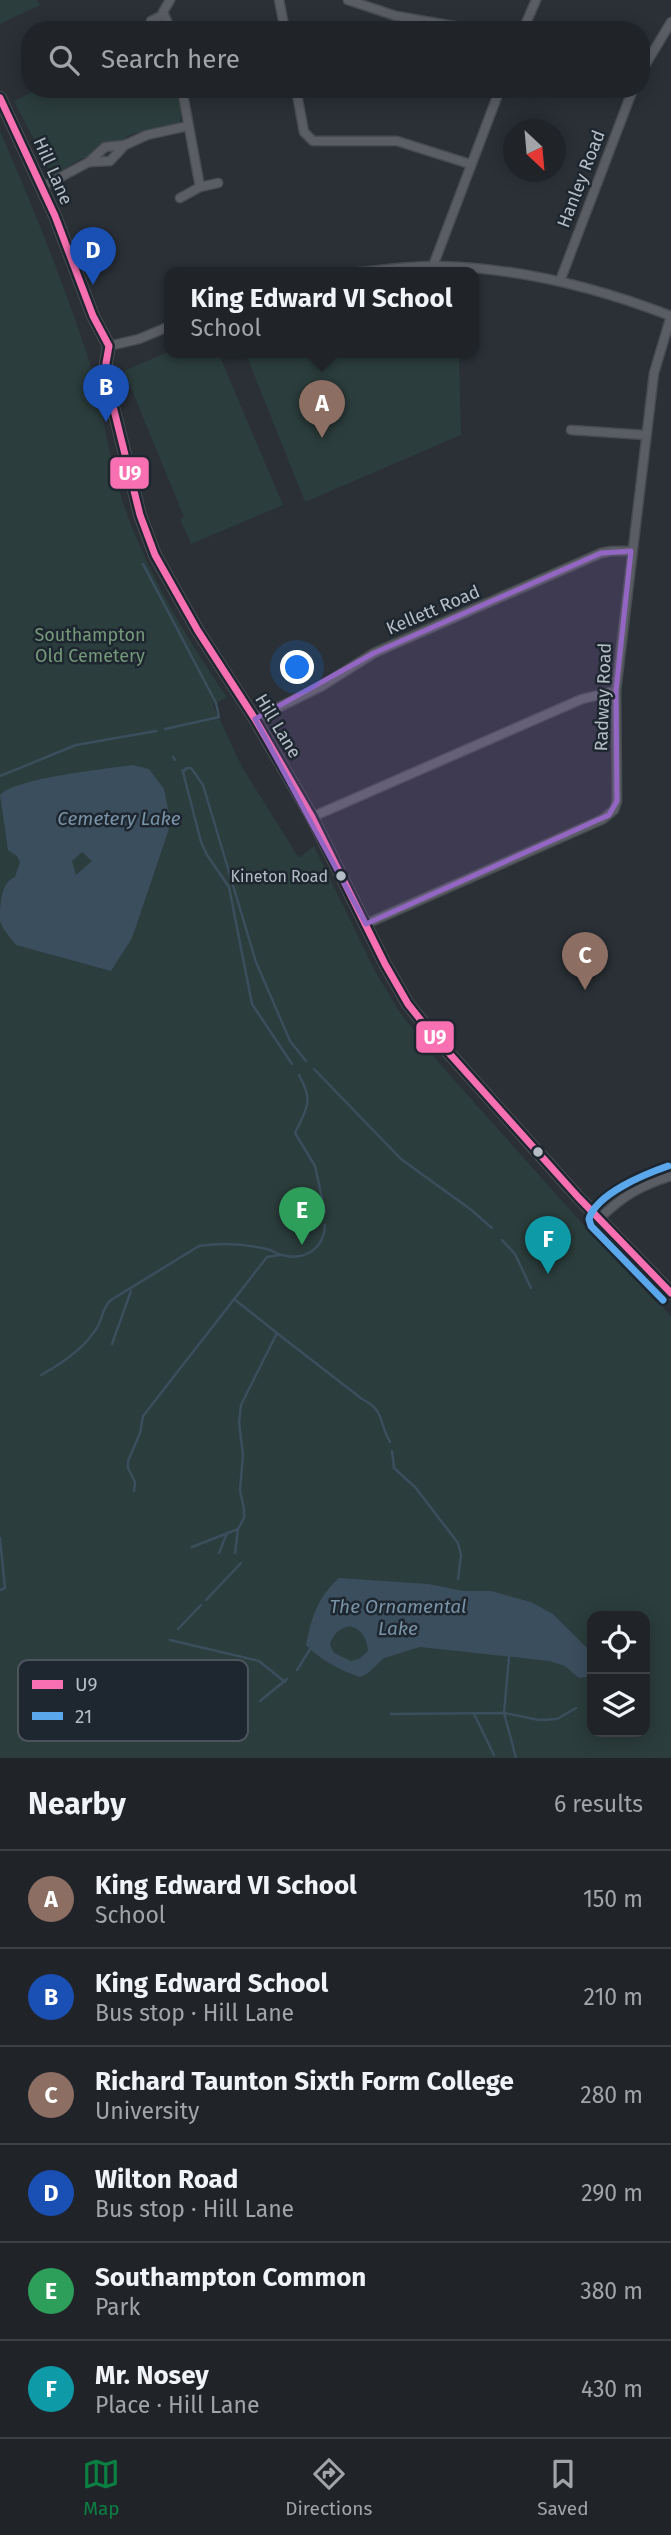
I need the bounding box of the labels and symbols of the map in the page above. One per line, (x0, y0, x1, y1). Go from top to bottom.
north arrow (503, 119, 566, 182)
street label: Hanley Road (552, 127, 610, 231)
street label: Hill Lane (28, 134, 78, 208)
pin: D (70, 227, 116, 285)
pin: B (83, 364, 129, 422)
pin: A (299, 380, 345, 438)
line badge: U9 (109, 456, 150, 490)
text: U9 (118, 462, 142, 485)
street label: Kellett Road (383, 580, 483, 640)
park label: Southampton Old Cemetery (34, 624, 146, 667)
street label: Radway Road (590, 642, 616, 752)
your location (280, 650, 314, 684)
street label: Hill Lane (250, 690, 306, 762)
water label: Cemetery Lake (57, 807, 181, 830)
place label: Kineton Road (231, 867, 328, 886)
marker: Kineton Road (334, 869, 348, 883)
pin: C (562, 932, 608, 990)
line badge: U9 (415, 1020, 455, 1054)
text: U9 (423, 1026, 447, 1049)
unlabelled marker (531, 1145, 545, 1159)
pin: E (279, 1187, 325, 1245)
pin: F (525, 1216, 571, 1274)
water label: The Ornamental Lake (329, 1595, 467, 1640)
legend (18, 1660, 248, 1741)
text: U9 (75, 1673, 98, 1696)
text: 21 (75, 1705, 92, 1728)

